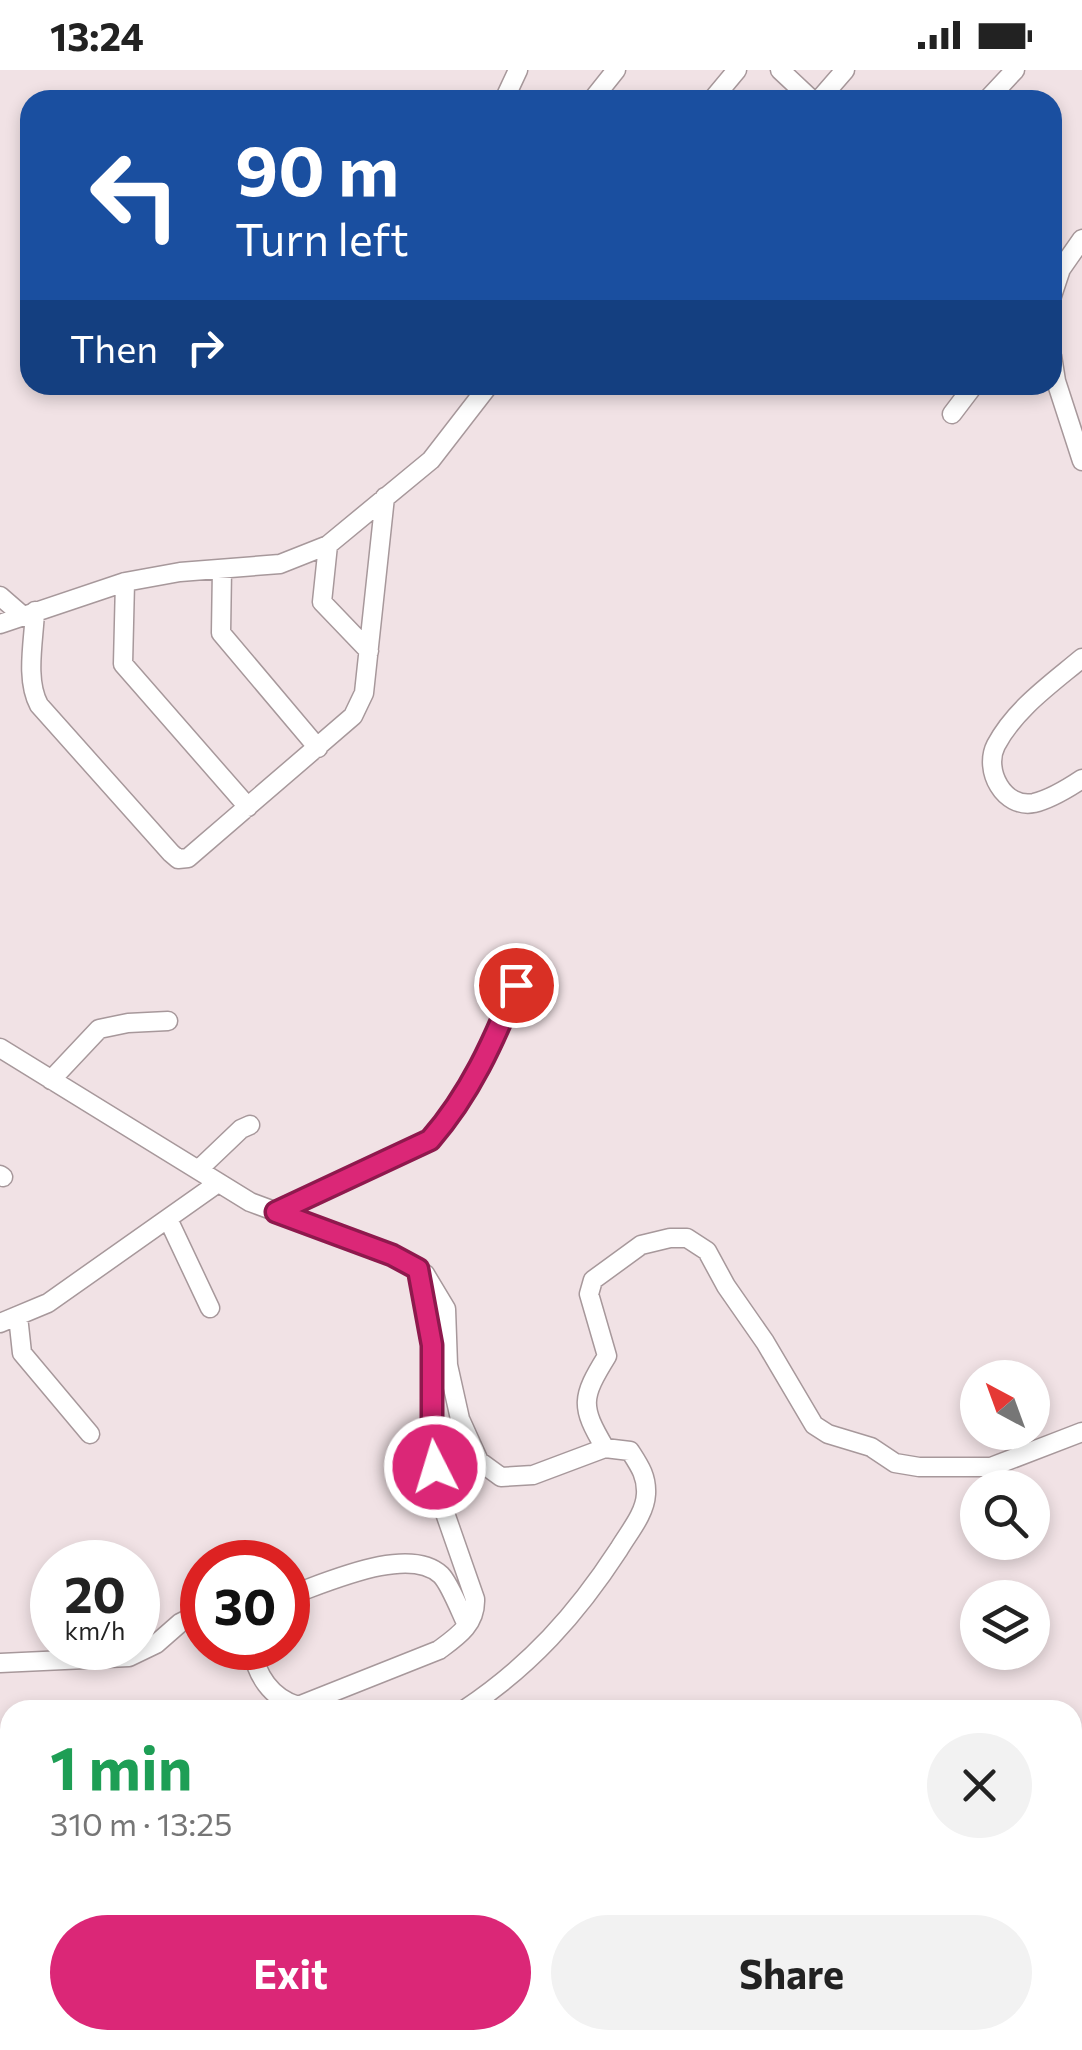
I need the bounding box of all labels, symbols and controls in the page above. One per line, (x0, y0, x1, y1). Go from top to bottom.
text: 13:24 (50, 12, 144, 59)
text: 90 m (235, 125, 399, 210)
icon: left (70, 130, 200, 260)
text: Turn left (235, 210, 409, 265)
icon: right (178, 320, 233, 375)
text: Then (70, 324, 158, 371)
pin (474, 943, 559, 1028)
icon: arrive (489, 958, 544, 1013)
north arrow (960, 1360, 1050, 1450)
map controls (960, 1360, 1050, 1670)
position arrow (383, 1415, 487, 1519)
button: search (960, 1470, 1050, 1560)
speed limit sign: 30 (180, 1540, 310, 1670)
text: 20 (64, 1562, 126, 1623)
button: layers (960, 1580, 1050, 1670)
text: km/h (65, 1615, 125, 1645)
text: 1 min (50, 1729, 192, 1802)
button: close (927, 1733, 1032, 1838)
text: 310 m · 13:25 (50, 1803, 232, 1843)
button: Exit (50, 1915, 531, 2030)
button: Share (551, 1915, 1032, 2030)

